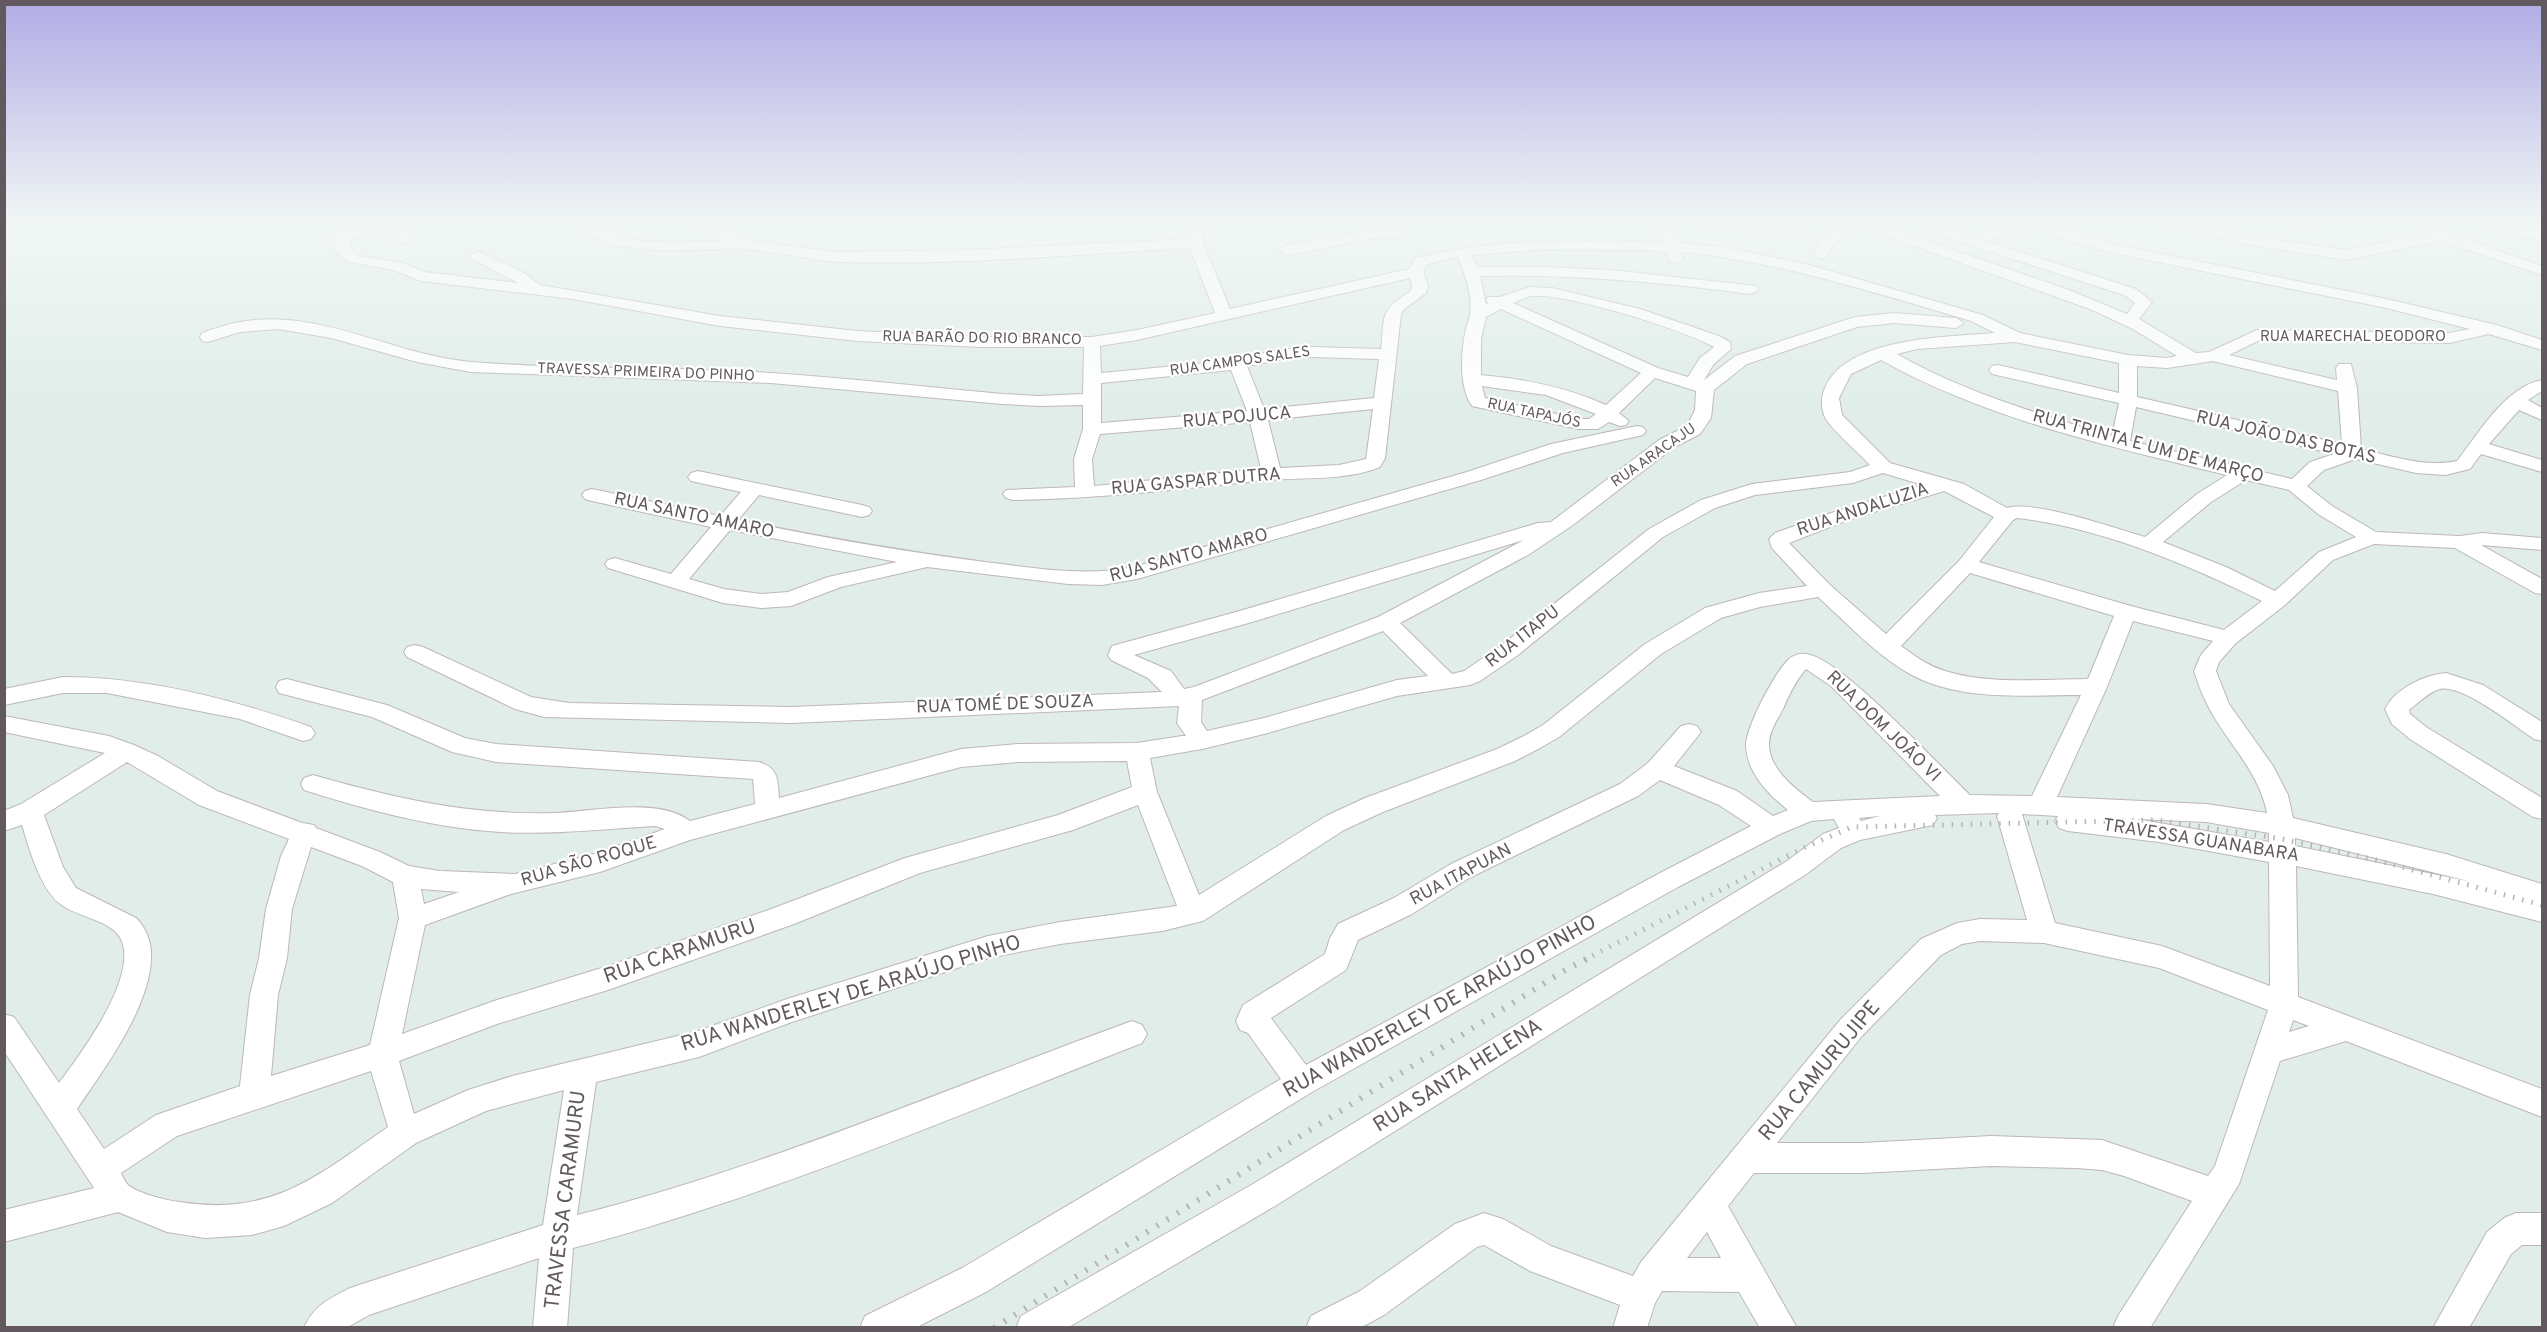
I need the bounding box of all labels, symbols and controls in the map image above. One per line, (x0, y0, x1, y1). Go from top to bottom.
street label: RUA BARÃO DO RIO BRANCO (882, 327, 1082, 350)
street label: RUA MARECHAL DEODORO (2260, 328, 2446, 347)
street label: RUA CAMPOS SALES (1169, 343, 1311, 381)
street label: TRAVESSA PRIMEIRA DO PINHO (537, 360, 755, 386)
street label: RUA TAPAJÓS (1485, 393, 1583, 433)
street label: RUA POJUCA (1182, 402, 1292, 434)
street label: RUA JOÃO DAS BOTAS (2194, 404, 2379, 470)
street label: RUA TRINTA E UM DE MARÇO (2030, 405, 2266, 489)
street label: RUA ARACAJU (1608, 420, 1700, 492)
street label: RUA GASPAR DUTRA (1110, 463, 1282, 501)
street label: RUA ANDALUZIA (1794, 478, 1932, 542)
street label: RUA SANTO AMARO (612, 488, 776, 544)
street label: RUA SANTO AMARO (1107, 524, 1271, 588)
street label: RUA ITAPU (1481, 601, 1565, 673)
street label: RUA DOM JOÃO VI (1821, 665, 1947, 788)
street label: RUA TOMÉ DE SOUZA (916, 688, 1094, 720)
street label: TRAVESSA GUANABARA (2101, 814, 2301, 868)
street label: RUA SÃO ROQUE (518, 830, 660, 892)
street label: RUA ITAPUAN (1406, 839, 1516, 911)
street label: RUA WANDERLEY DE ARAÚJO PINHO (1278, 908, 1602, 1105)
street label: RUA CARAMURU (600, 913, 760, 991)
street label: RUA WANDERLEY DE ARAÚJO PINHO (677, 928, 1024, 1059)
street label: RUA CAMURUJIPE (1753, 995, 1887, 1147)
street label: RUA SANTA HELENA (1368, 1013, 1548, 1139)
street label: TRAVESSA CARAMURU (539, 1089, 593, 1311)

